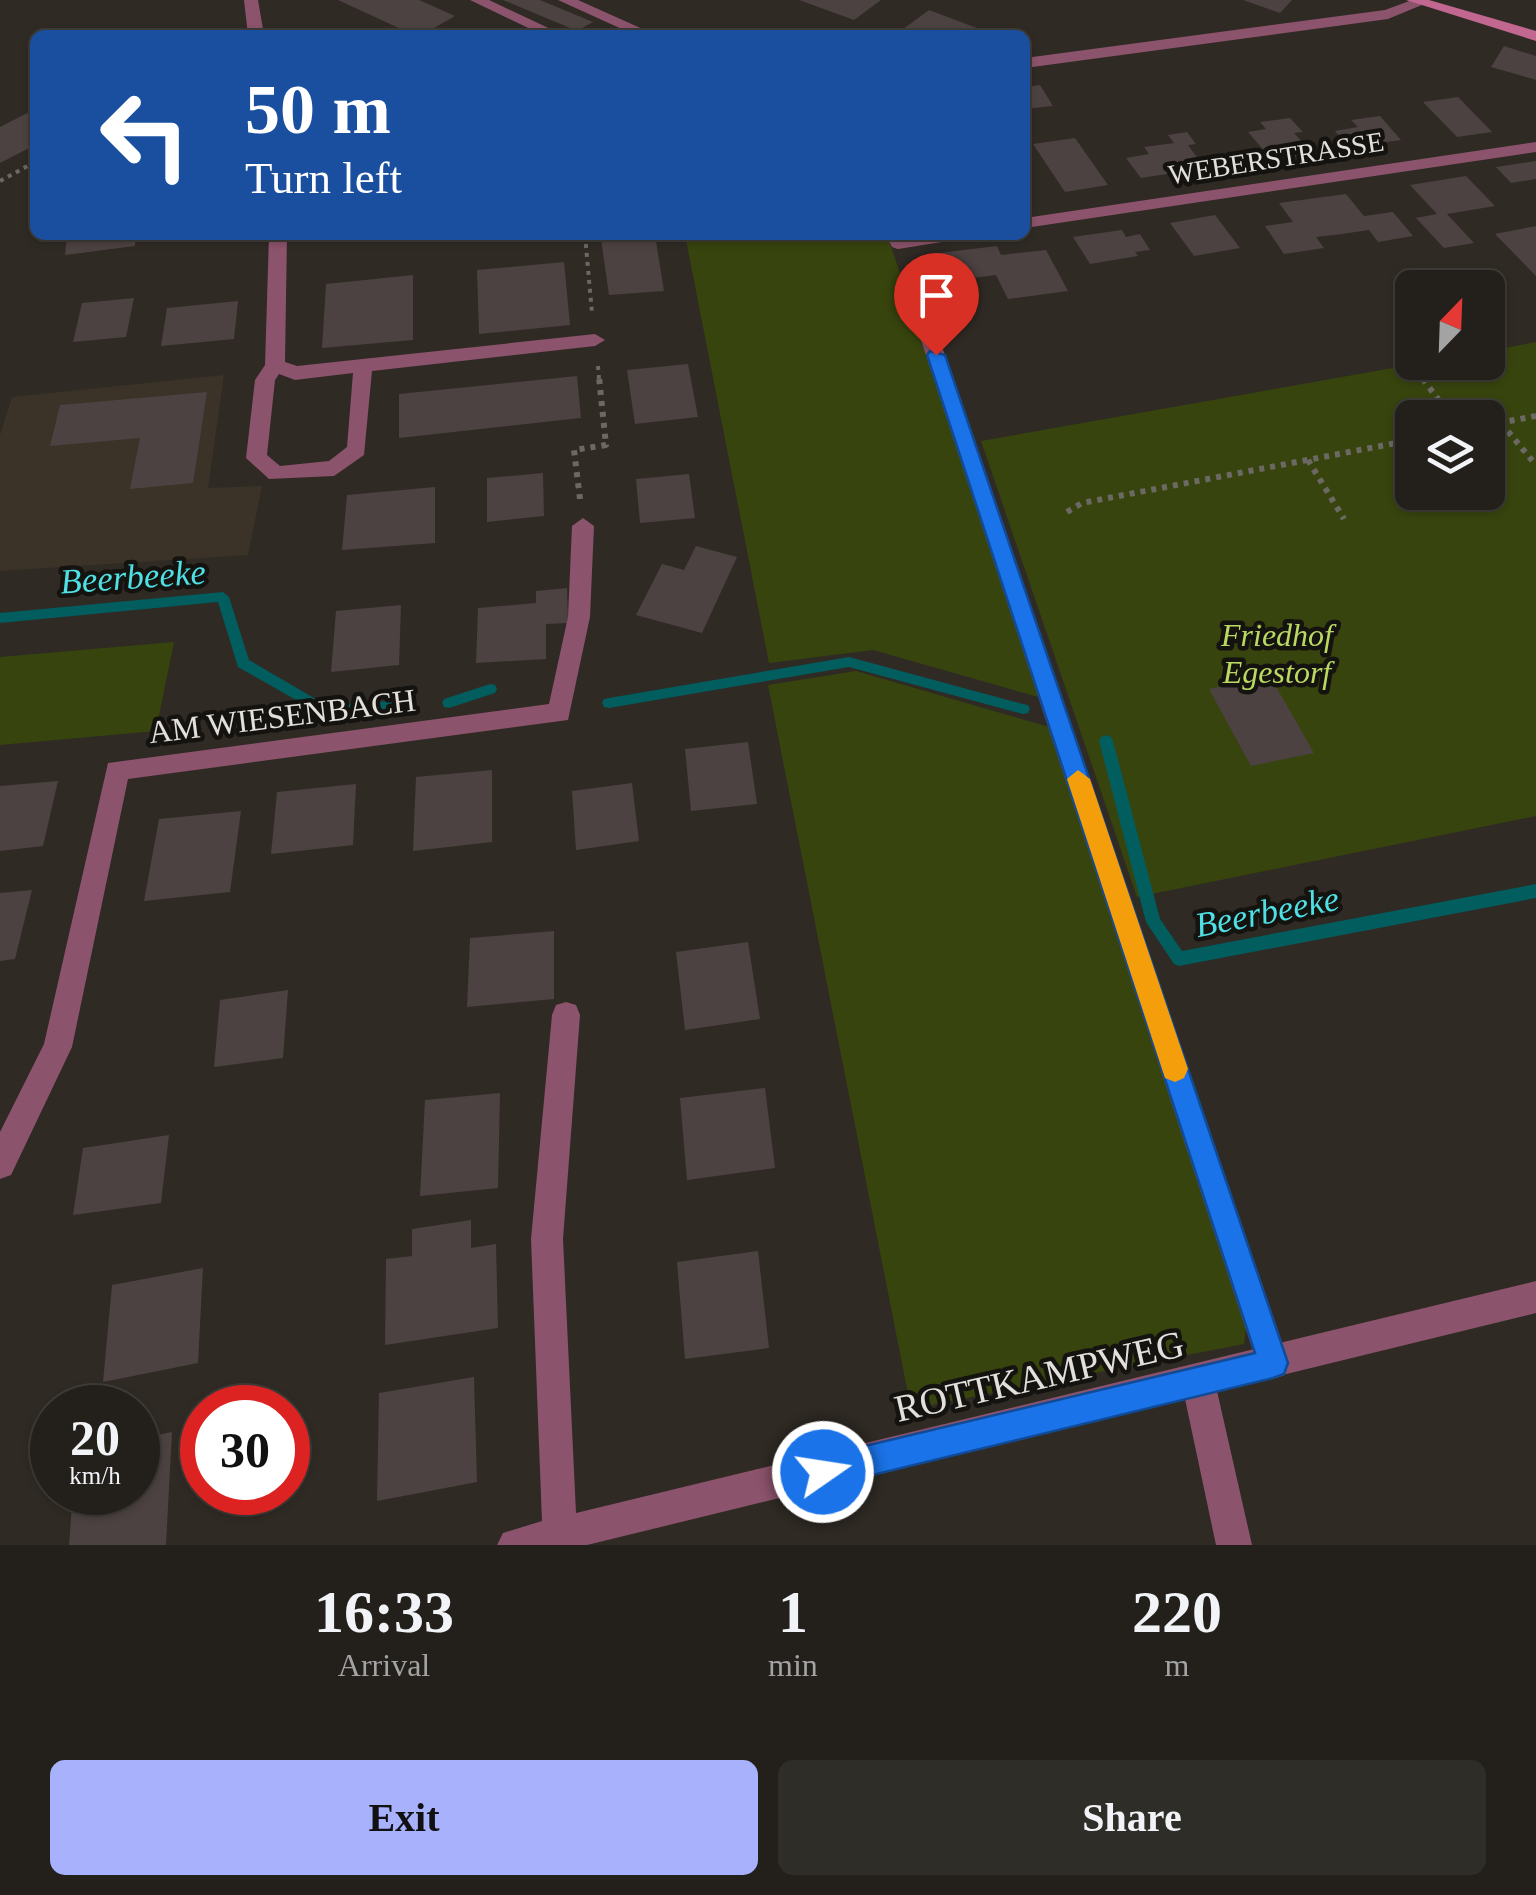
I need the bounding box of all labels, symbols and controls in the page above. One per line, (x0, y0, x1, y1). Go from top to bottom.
icon: left (80, 70, 210, 200)
text: 50 m (245, 71, 391, 148)
street label: WEBERSTRASSE (1166, 126, 1386, 190)
text: Turn left (245, 153, 402, 203)
pin (894, 253, 979, 356)
icon: arrive (909, 268, 964, 323)
north arrow (1395, 270, 1505, 380)
map controls (1395, 270, 1505, 510)
button: layers (1395, 400, 1505, 510)
water label: Beerbeeke (59, 552, 207, 602)
park label: Friedhof Egestorf (1220, 617, 1337, 690)
street label: AM WIESENBACH (146, 682, 418, 750)
water label: Beerbeeke (1192, 879, 1342, 945)
street label: ROTTKAMPWEG (890, 1322, 1188, 1430)
speed limit sign: 30 (180, 1385, 310, 1515)
text: 20 (70, 1410, 120, 1466)
position arrow (771, 1420, 875, 1524)
text: km/h (69, 1462, 121, 1489)
text: 16:33 (314, 1579, 454, 1645)
text: 1 (778, 1579, 808, 1645)
text: 220 (1132, 1579, 1222, 1645)
text: Arrival (338, 1647, 430, 1683)
text: min (768, 1647, 818, 1683)
text: m (1164, 1647, 1189, 1683)
button: Exit (50, 1760, 758, 1875)
button: Share (778, 1760, 1486, 1875)

